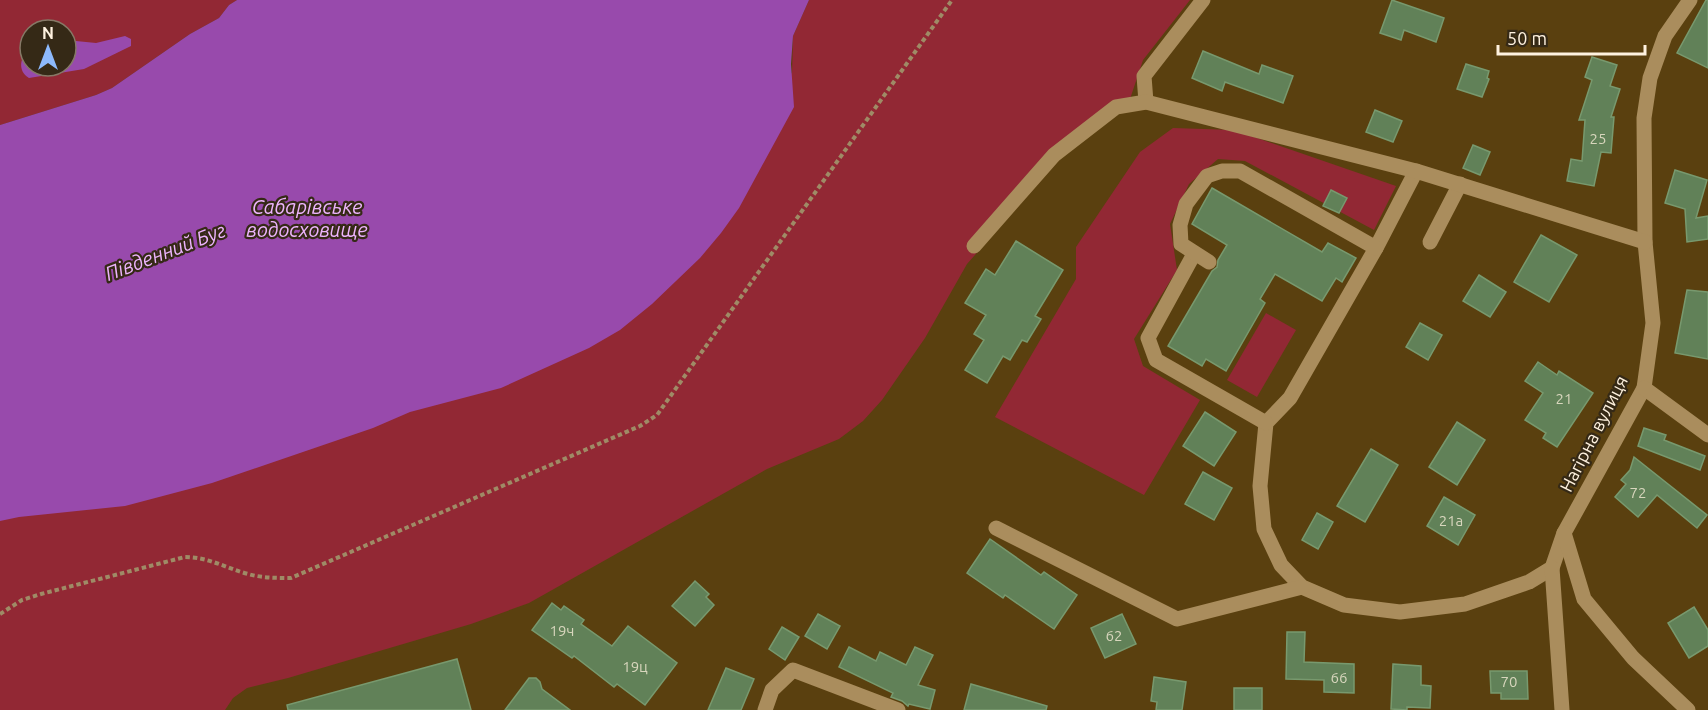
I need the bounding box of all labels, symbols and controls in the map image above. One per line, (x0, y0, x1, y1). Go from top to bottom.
north arrow (18, 18, 78, 78)
scale bar (1498, 18, 1645, 56)
text: N (42, 24, 54, 42)
text: 50 m (1507, 28, 1547, 48)
house number: 25 (1590, 130, 1606, 147)
water label: Сабарівське водосховище (246, 195, 368, 241)
water label: Південний Буг (101, 218, 228, 285)
street label: Нагірна вулиця (1555, 372, 1631, 495)
house number: 21 (1556, 390, 1572, 407)
house number: 72 (1630, 484, 1646, 501)
house number: 21а (1439, 512, 1463, 529)
house number: 19ч (550, 622, 574, 639)
house number: 62 (1106, 627, 1122, 644)
house number: 19ц (622, 658, 648, 675)
house number: 66 (1331, 669, 1347, 686)
house number: 70 (1501, 673, 1517, 690)

